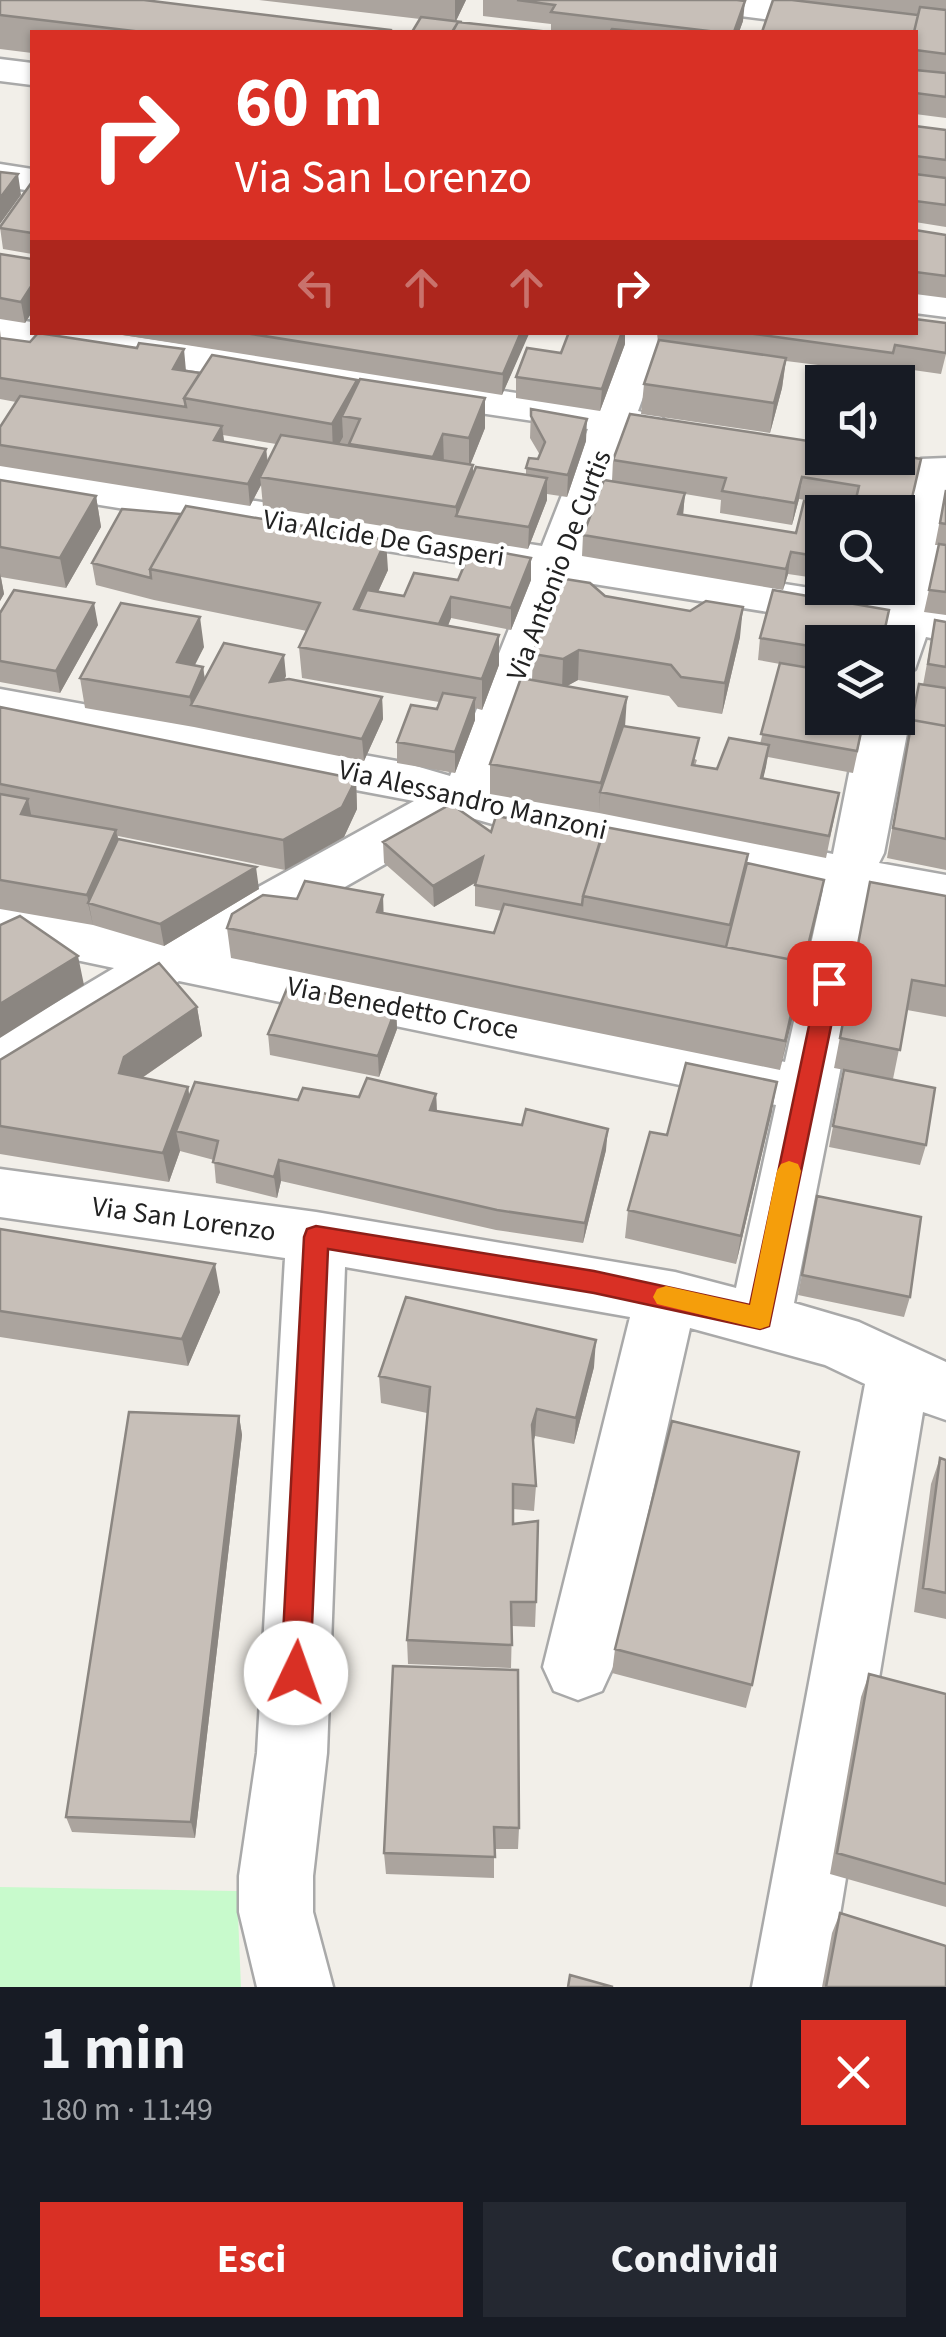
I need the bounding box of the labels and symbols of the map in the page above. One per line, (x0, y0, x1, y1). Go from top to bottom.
street label: Via Antonio De Curtis (496, 444, 621, 687)
street label: Via Alcide De Gasperi (260, 499, 507, 577)
street label: Via Alessandro Manzoni (334, 750, 611, 850)
pin (787, 941, 872, 1026)
street label: Via Benedetto Croce (284, 966, 522, 1050)
street label: Via San Lorenzo (90, 1186, 278, 1252)
position arrow (244, 1621, 348, 1725)

